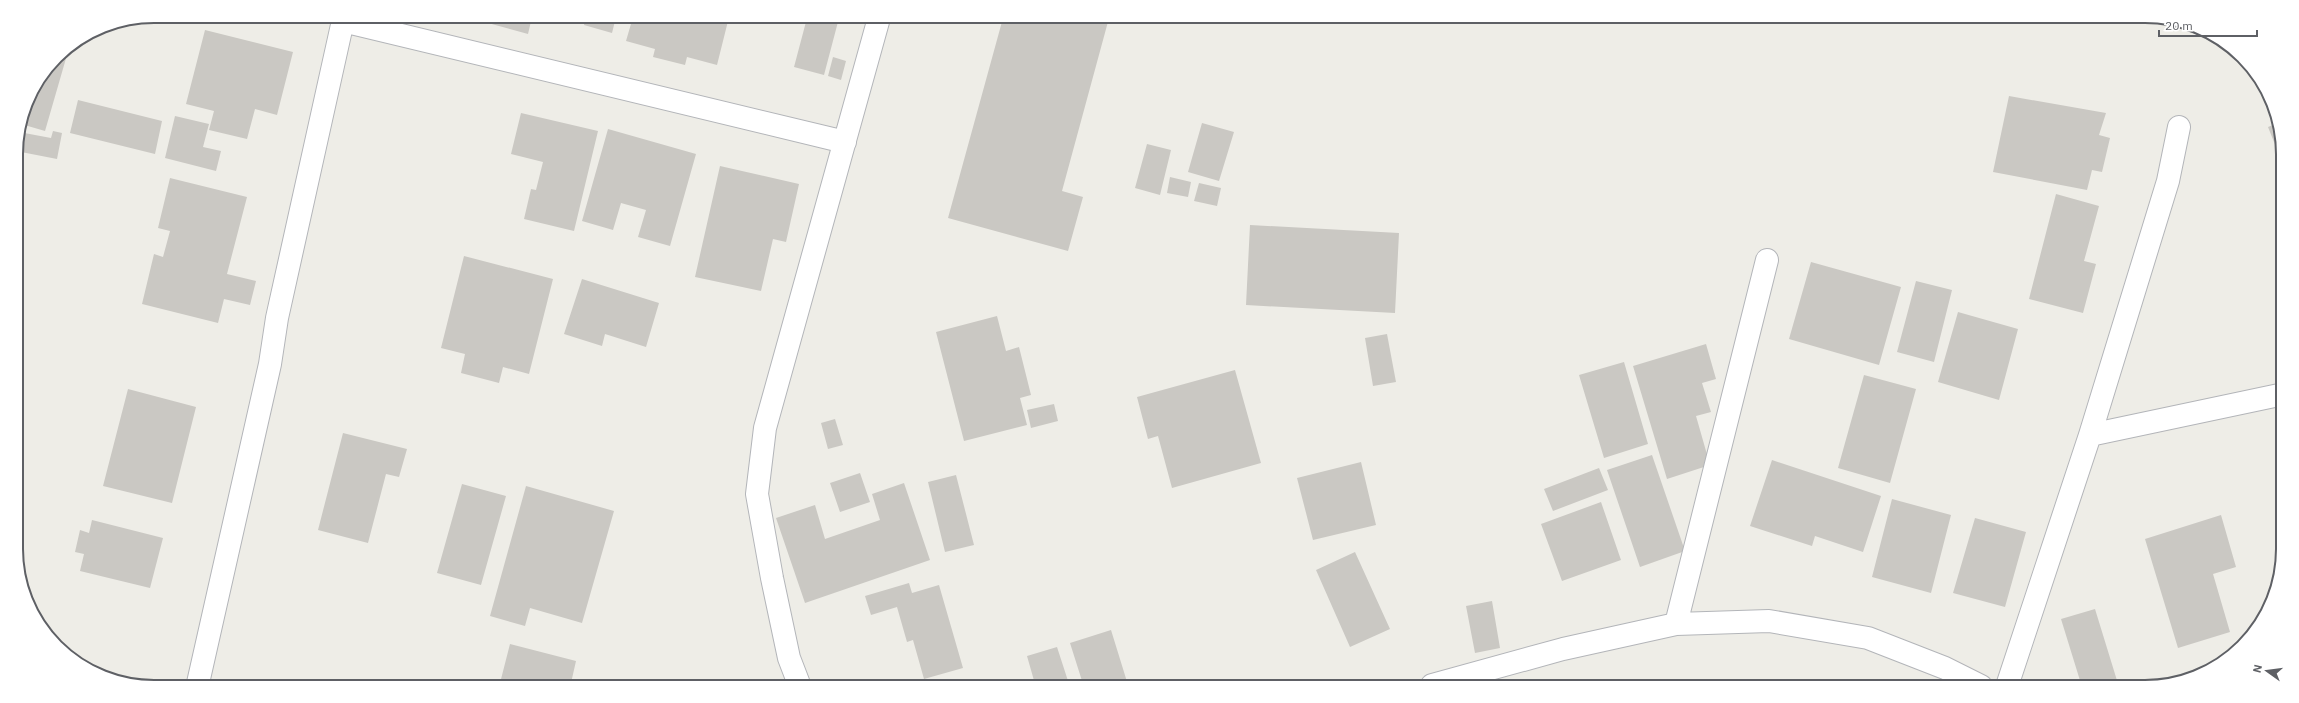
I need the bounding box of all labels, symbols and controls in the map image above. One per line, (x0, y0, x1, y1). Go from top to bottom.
scale bar (2159, 12, 2257, 38)
text: 20 m (2165, 18, 2193, 33)
north arrow (2247, 651, 2287, 691)
text: N (2250, 663, 2265, 674)

